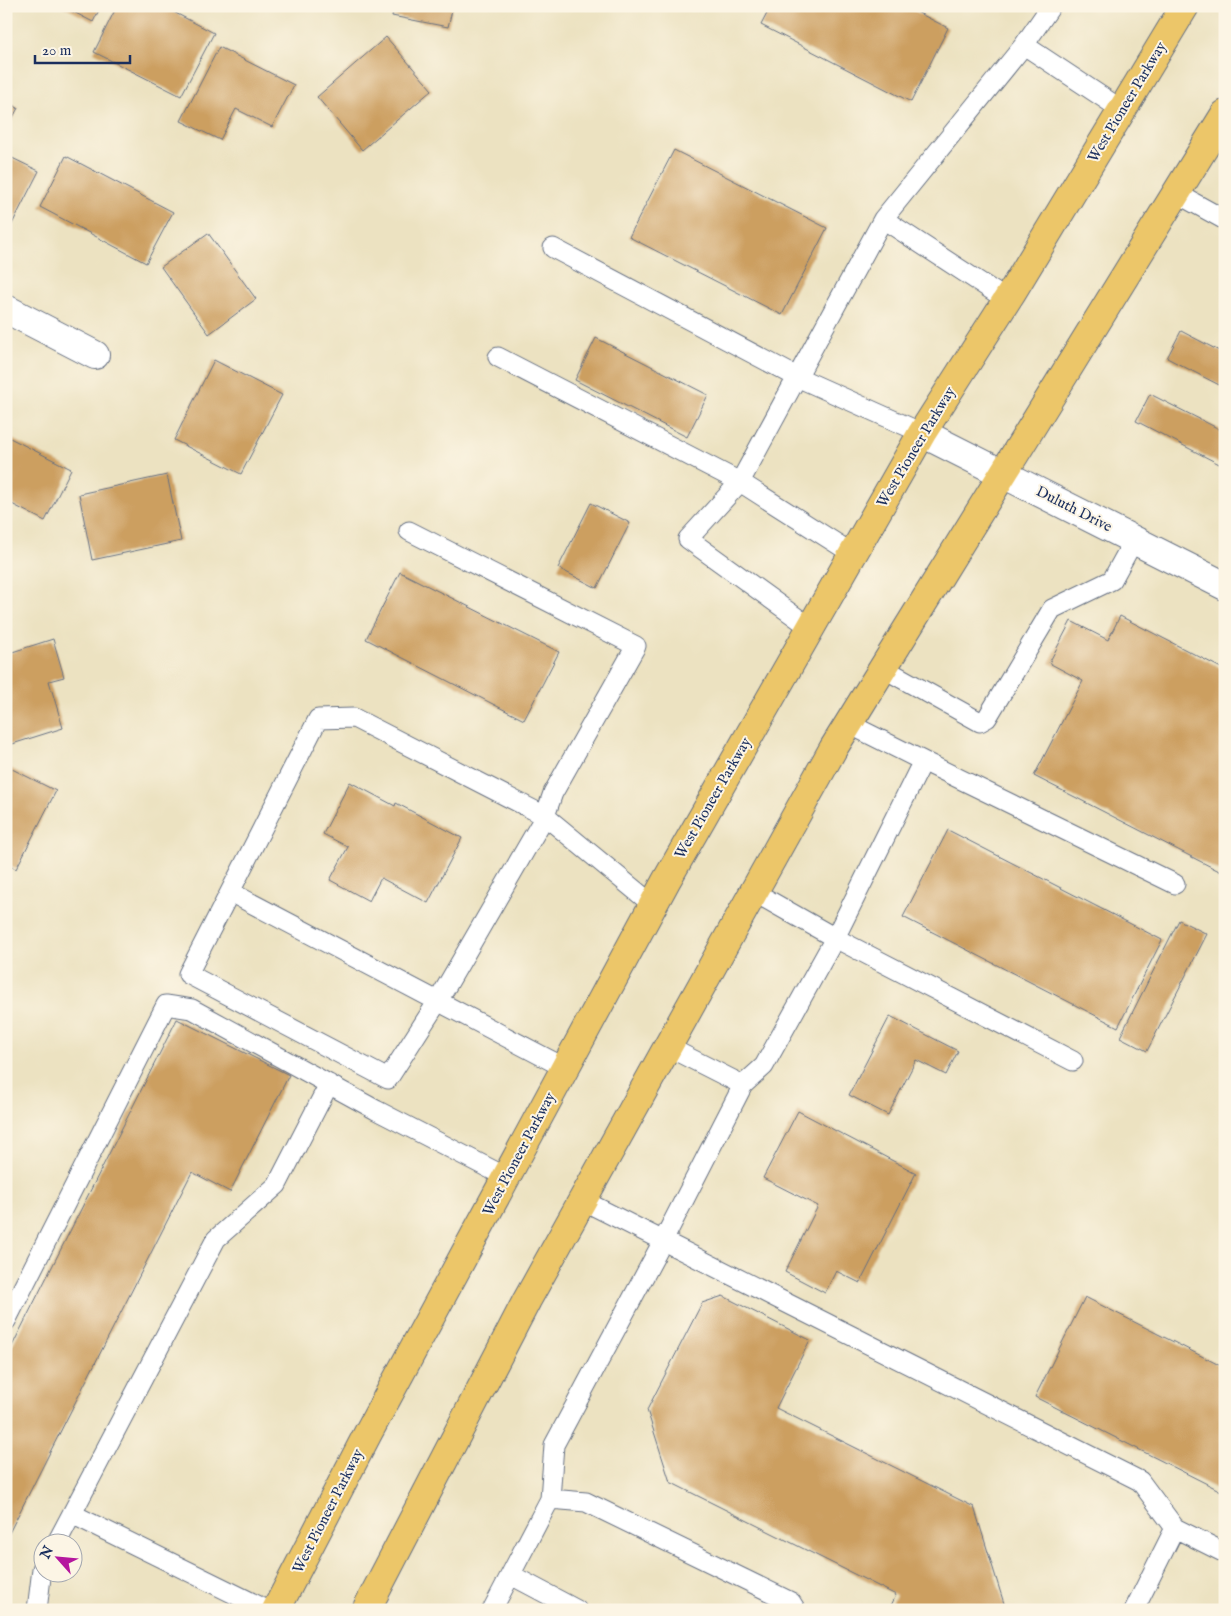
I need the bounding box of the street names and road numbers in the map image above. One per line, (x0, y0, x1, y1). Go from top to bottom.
street label: West Pioneer Parkway (1083, 38, 1171, 166)
street label: West Pioneer Parkway (872, 383, 960, 511)
street label: Duluth Drive (1033, 482, 1115, 536)
street label: West Pioneer Parkway (670, 733, 756, 862)
street label: West Pioneer Parkway (478, 1088, 560, 1219)
street label: West Pioneer Parkway (288, 1445, 368, 1576)

